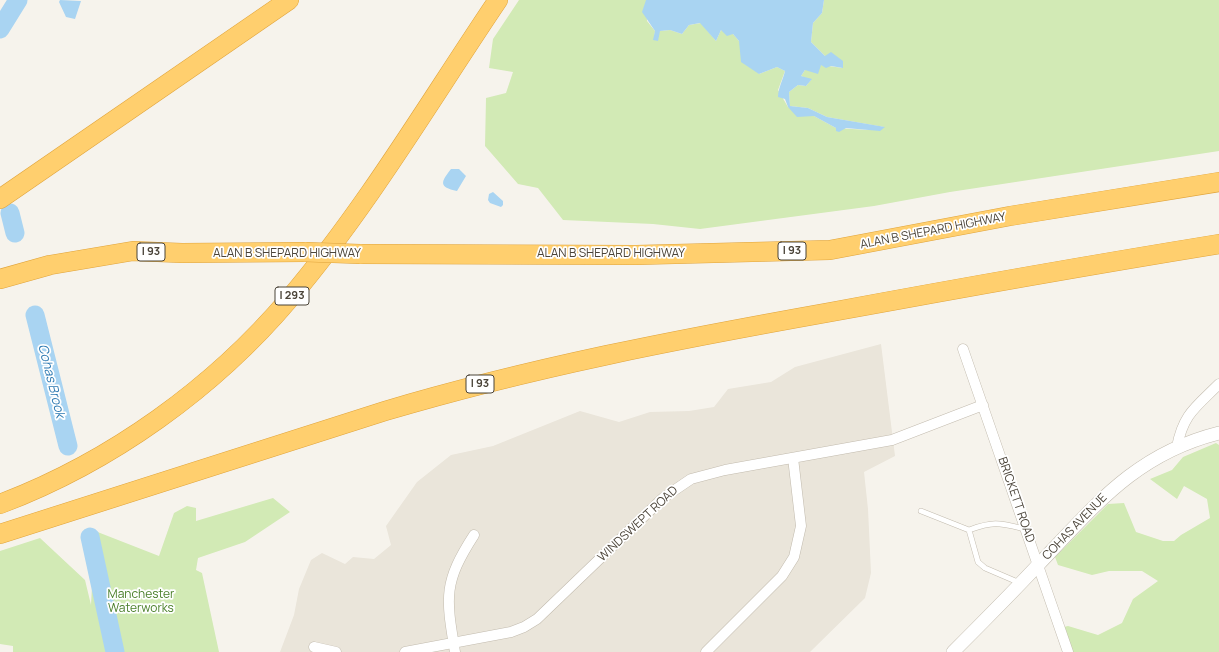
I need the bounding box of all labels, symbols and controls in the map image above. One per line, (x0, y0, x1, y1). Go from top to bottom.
street label: ALAN B SHEPARD HIGHWAY (859, 210, 1007, 252)
road number: I 93 (778, 242, 806, 260)
road number: I 93 (137, 243, 165, 261)
street label: ALAN B SHEPARD HIGHWAY (213, 247, 361, 261)
street label: ALAN B SHEPARD HIGHWAY (537, 247, 685, 261)
road number: I 293 (275, 287, 309, 305)
water label: Cohas Brook (34, 342, 68, 420)
road number: I 93 (466, 375, 494, 393)
street label: BRICKETT ROAD (995, 455, 1037, 545)
street label: WINDSWEPT ROAD (595, 483, 681, 565)
street label: COHAS AVENUE (1040, 491, 1110, 563)
park label: Manchester Waterworks (108, 588, 174, 616)

